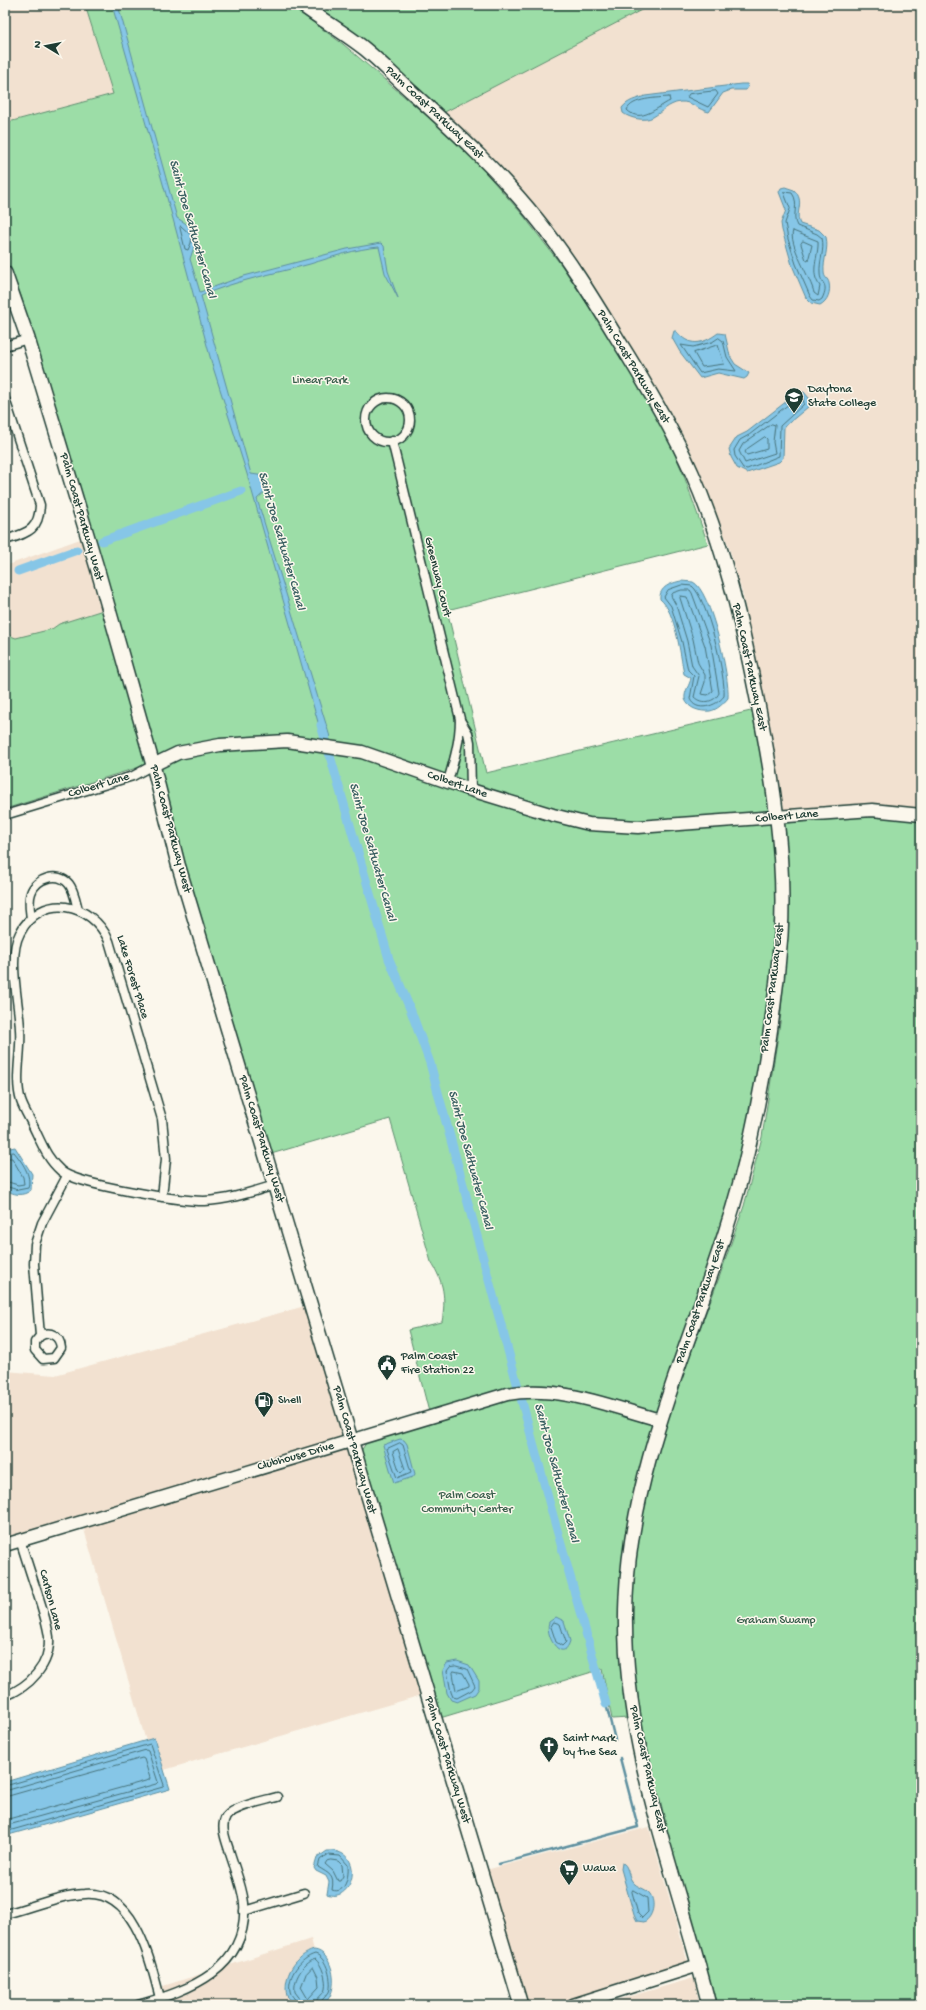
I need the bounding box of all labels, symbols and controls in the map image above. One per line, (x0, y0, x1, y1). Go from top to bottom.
north arrow (26, 26, 66, 66)
text: N (32, 40, 45, 49)
street label: Palm Coast Parkway East (381, 63, 487, 163)
water label: Saint Joe Saltwater Canal (165, 158, 219, 301)
street label: Palm Coast Parkway East (593, 307, 673, 427)
park label: Linear Park (292, 374, 349, 388)
place label: Daytona State College (807, 383, 877, 411)
school or university icon: Daytona State College (783, 386, 805, 414)
street label: Palm Coast Parkway West (56, 451, 106, 583)
water label: Saint Joe Saltwater Canal (254, 470, 308, 613)
street label: Greenway Court (420, 535, 454, 620)
street label: Palm Coast Parkway East (728, 601, 770, 733)
street label: Palm Coast Parkway West (146, 762, 194, 896)
street label: Colbert Lane (425, 768, 490, 802)
street label: Colbert Lane (67, 770, 132, 802)
water label: Saint Joe Saltwater Canal (345, 781, 399, 924)
street label: Colbert Lane (755, 807, 820, 827)
street label: Palm Coast Parkway East (758, 922, 788, 1054)
street label: Lake Forest Place (113, 934, 152, 1021)
street label: Palm Coast Parkway West (235, 1073, 287, 1205)
water label: Saint Joe Saltwater Canal (444, 1089, 496, 1232)
street label: Palm Coast Parkway East (673, 1237, 729, 1367)
place label: Palm Coast Fire Station 22 (400, 1350, 474, 1378)
public building icon: Palm Coast Fire Station 22 (376, 1353, 398, 1381)
street label: Palm Coast Parkway West (329, 1384, 379, 1516)
fuel station icon: Shell (253, 1390, 275, 1418)
place label: Shell (278, 1394, 302, 1408)
water label: Saint Joe Saltwater Canal (530, 1402, 582, 1545)
street label: Clubhouse Drive (256, 1439, 337, 1475)
park label: Palm Coast Community Center (421, 1489, 514, 1517)
street label: Carlson Lane (35, 1568, 65, 1633)
park label: Graham Swamp (737, 1614, 816, 1628)
street label: Palm Coast Parkway West (421, 1694, 473, 1826)
street label: Palm Coast Parkway East (625, 1703, 669, 1835)
place label: Saint Mark by the Sea (563, 1732, 618, 1760)
church icon: Saint Mark by the Sea (538, 1735, 560, 1763)
supermarket icon: Wawa (558, 1858, 580, 1886)
place label: Wawa (583, 1862, 616, 1876)

